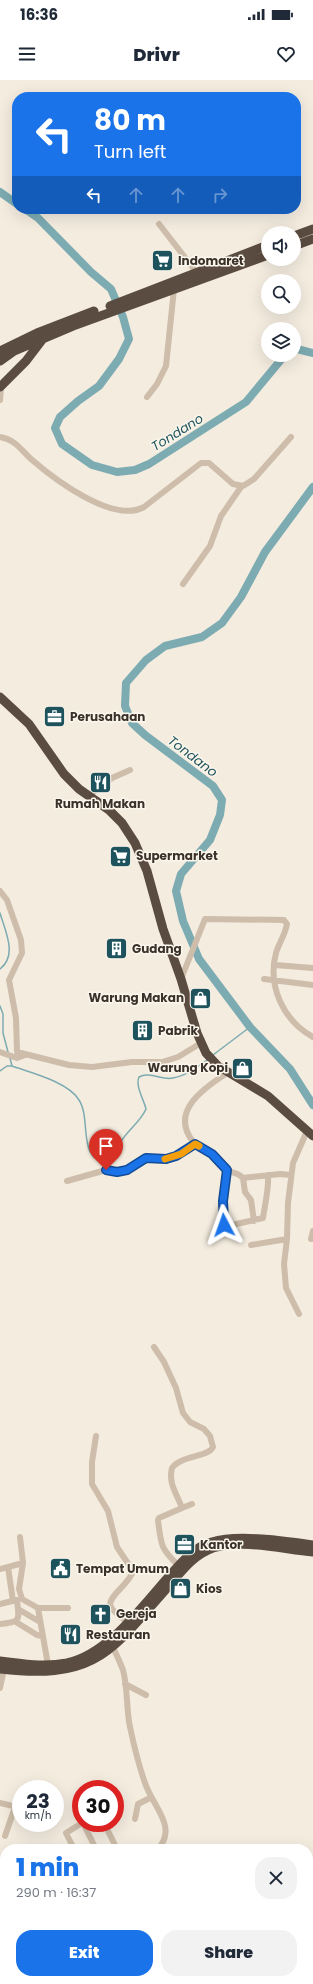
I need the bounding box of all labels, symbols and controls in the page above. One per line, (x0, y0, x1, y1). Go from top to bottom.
text: 16:36 (20, 4, 58, 25)
text: Drivr (133, 42, 180, 67)
icon: menu (16, 43, 38, 65)
icon: heart (275, 43, 297, 65)
text: 80 m (94, 101, 166, 140)
icon: left (28, 108, 80, 160)
text: Turn left (94, 139, 166, 164)
icon: left (83, 184, 105, 206)
icon: ahead (125, 184, 147, 206)
icon: ahead (167, 184, 189, 206)
icon: right (209, 184, 231, 206)
map controls (261, 226, 301, 362)
button: sound (261, 226, 301, 266)
supermarket icon: Indomaret (149, 248, 175, 274)
place label: Indomaret (178, 252, 244, 269)
button: search (261, 274, 301, 314)
button: layers (261, 322, 301, 362)
water label: Tondano (148, 409, 207, 456)
office icon: Perusahaan (41, 704, 67, 730)
place label: Perusahaan (70, 708, 145, 725)
water label: Tondano (164, 731, 222, 781)
restaurant icon: Rumah Makan (87, 770, 113, 796)
place label: Rumah Makan (55, 795, 145, 812)
supermarket icon: Supermarket (108, 843, 134, 869)
place label: Supermarket (136, 847, 218, 864)
building icon: Gudang (104, 936, 130, 962)
place label: Gudang (132, 940, 182, 957)
shop icon: Warung Makan (187, 985, 213, 1011)
place label: Warung Makan (88, 989, 184, 1006)
building icon: Pabrik (129, 1018, 155, 1044)
place label: Pabrik (158, 1022, 198, 1039)
shop icon: Warung Kopi (230, 1055, 256, 1081)
place label: Warung Kopi (148, 1059, 228, 1076)
pin (89, 1129, 123, 1170)
icon: arrive (95, 1135, 117, 1157)
position arrow (203, 1204, 245, 1246)
office icon: Kantor (172, 1532, 198, 1558)
place label: Kantor (200, 1536, 242, 1553)
public building icon: Tempat Umum (48, 1556, 74, 1582)
place label: Tempat Umum (76, 1560, 169, 1577)
shop icon: Kios (167, 1576, 193, 1602)
place label: Kios (196, 1580, 223, 1597)
church icon: Gereja (88, 1601, 114, 1627)
place label: Gereja (116, 1605, 157, 1622)
restaurant icon: Restauran (58, 1622, 84, 1648)
place label: Restauran (86, 1626, 150, 1643)
speed limit sign: 30 (72, 1780, 124, 1832)
text: 23 (26, 1787, 50, 1815)
text: km/h (25, 1808, 51, 1823)
text: 1 min (16, 1851, 79, 1884)
button: close (255, 1857, 297, 1899)
text: 290 m · 16:37 (16, 1883, 96, 1902)
button: Exit (16, 1930, 153, 1976)
button: Share (161, 1930, 297, 1976)

